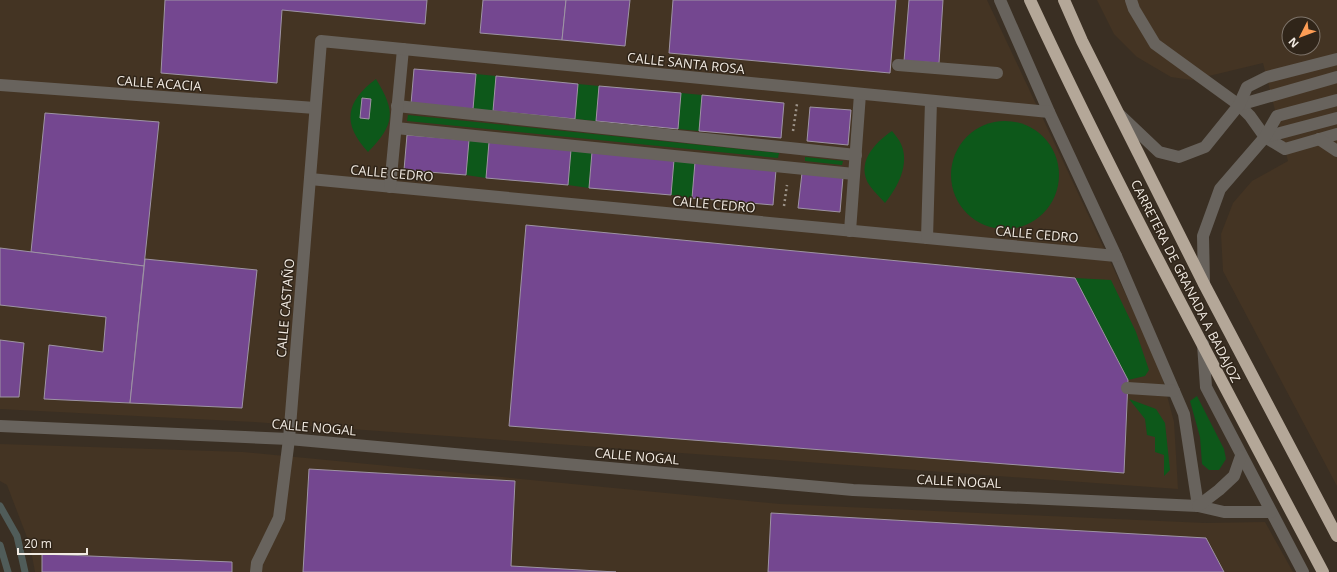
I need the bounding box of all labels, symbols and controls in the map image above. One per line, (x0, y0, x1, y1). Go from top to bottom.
north arrow (1281, 16, 1321, 56)
text: N (1285, 35, 1302, 51)
street label: CALLE SANTA ROSA (626, 48, 746, 78)
street label: CALLE ACACIA (116, 71, 203, 95)
street label: CALLE CEDRO (350, 160, 434, 186)
street label: CARRETERA DE GRANADA A BADAJOZ (1127, 177, 1245, 385)
street label: CALLE CEDRO (672, 191, 756, 217)
street label: CALLE CEDRO (995, 221, 1079, 247)
street label: CALLE CASTAÑO (272, 258, 298, 358)
street label: CALLE NOGAL (271, 414, 357, 440)
street label: CALLE NOGAL (594, 443, 680, 469)
street label: CALLE NOGAL (916, 470, 1002, 492)
scale bar (18, 530, 87, 556)
text: 20 m (24, 535, 52, 552)

